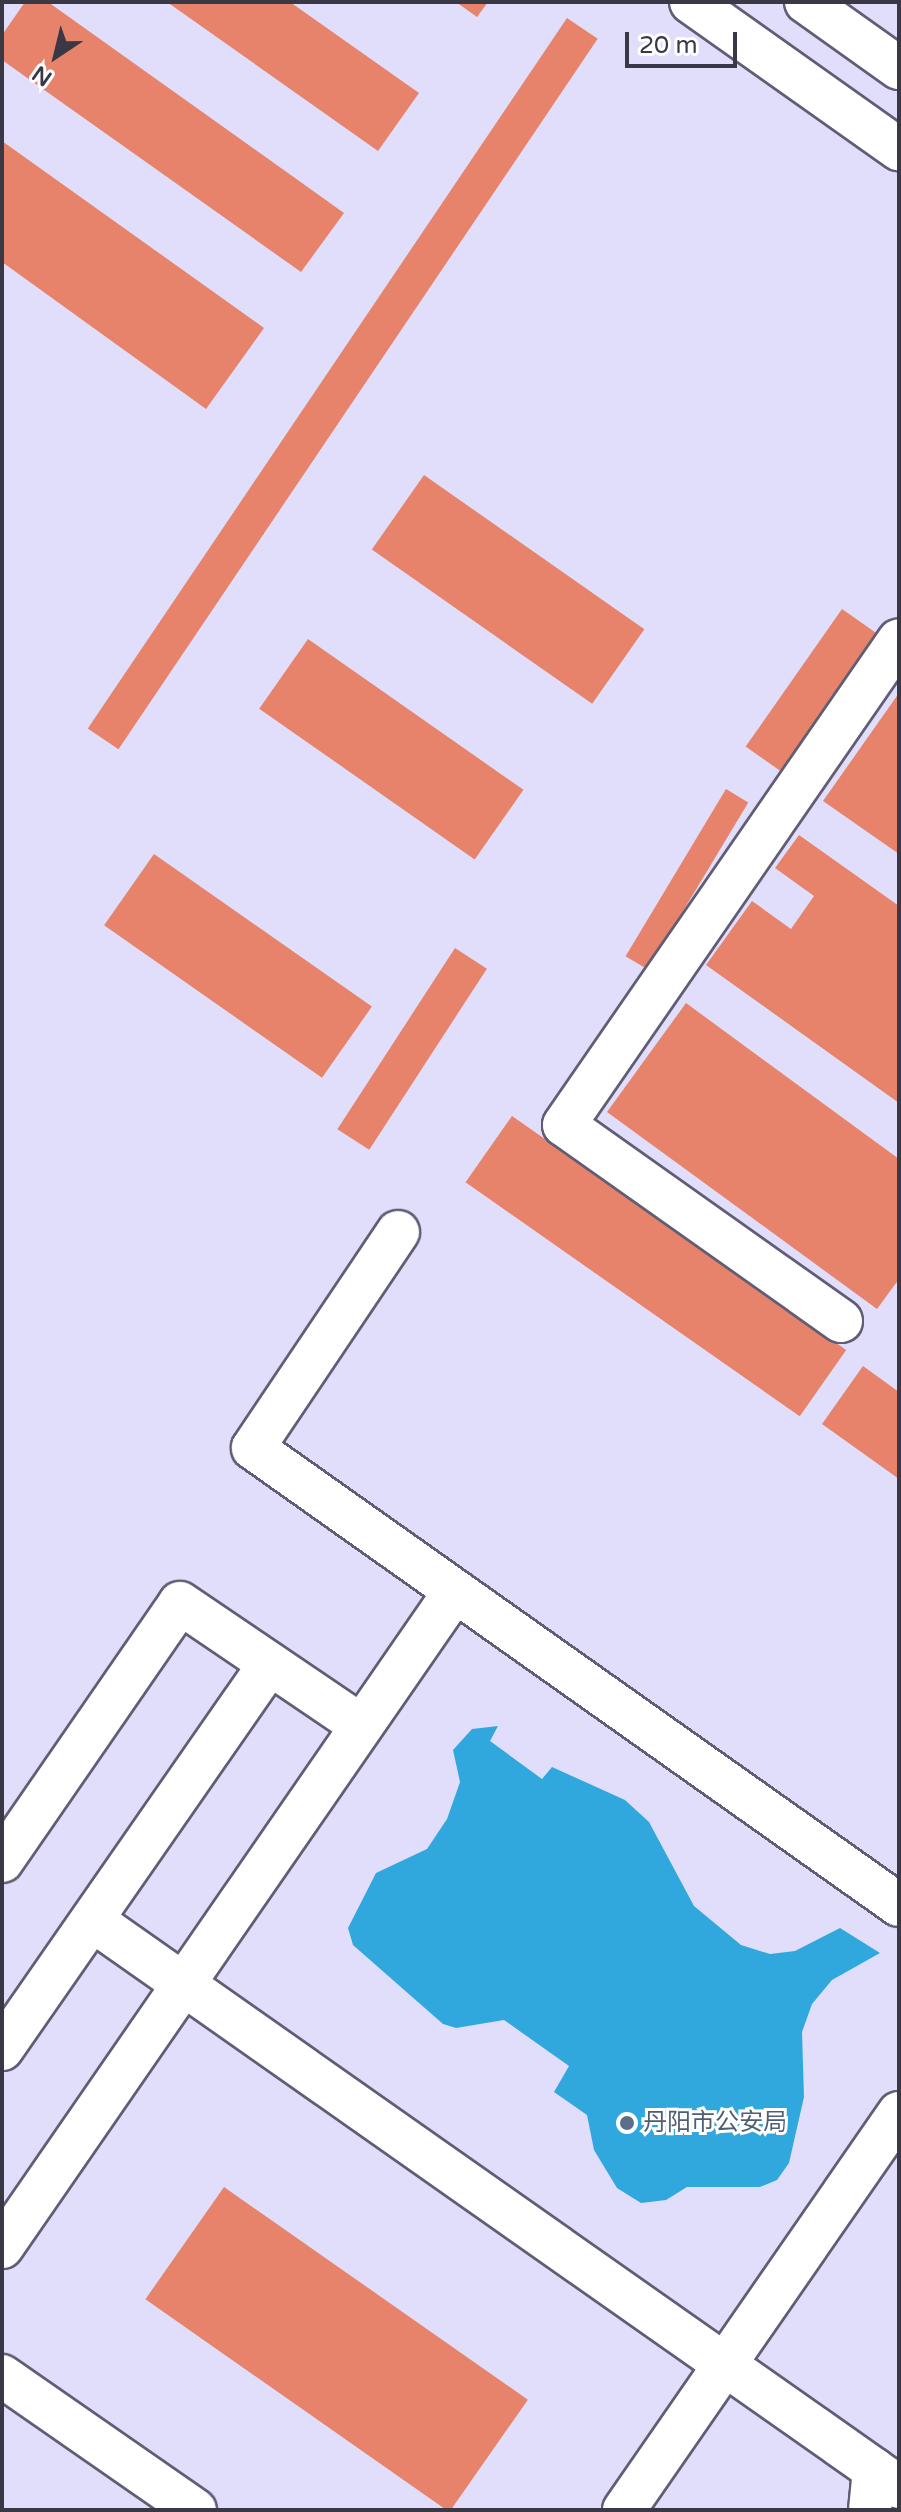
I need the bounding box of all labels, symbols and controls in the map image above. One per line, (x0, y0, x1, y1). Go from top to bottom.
north arrow (16, 16, 96, 96)
scale bar (629, 16, 741, 66)
text: 20 m (639, 31, 697, 60)
text: N (28, 60, 57, 91)
place label: 丹阳市公安局 (643, 2109, 787, 2137)
marker: 丹阳市公安局 (618, 2114, 636, 2132)

